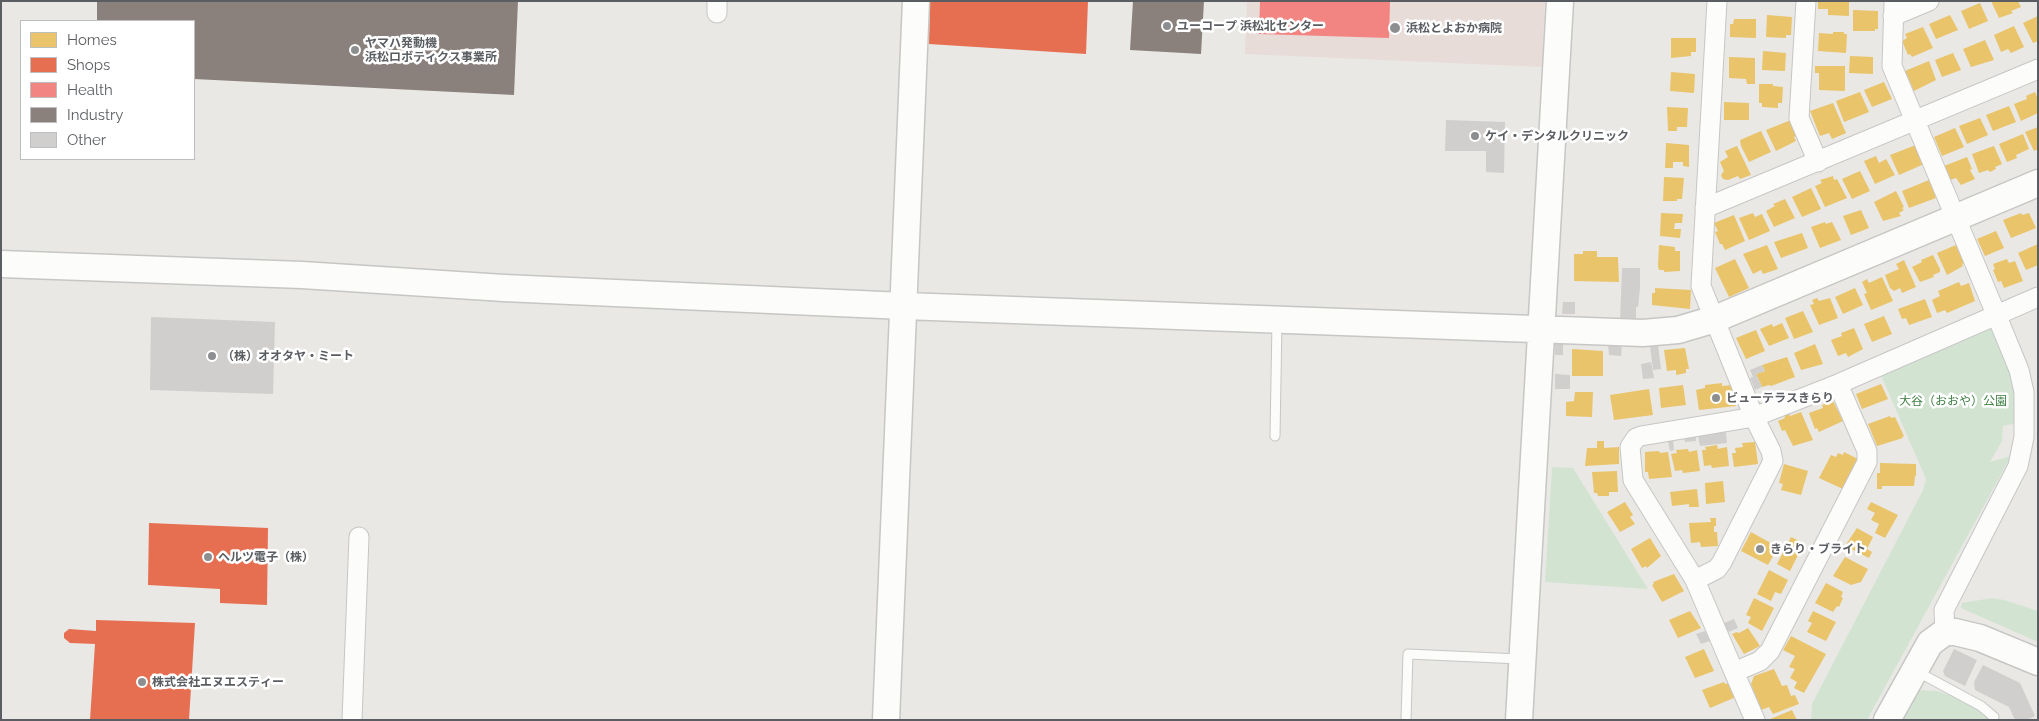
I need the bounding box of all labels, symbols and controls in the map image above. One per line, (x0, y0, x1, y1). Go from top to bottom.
place label: ユーコープ 浜松北センター (1177, 19, 1324, 33)
legend (20, 20, 195, 160)
marker: ユーコープ 浜松北センター (1161, 20, 1173, 32)
marker: 浜松とよおか病院 (1388, 21, 1402, 35)
place label: 浜松とよおか病院 (1406, 21, 1502, 35)
text: Homes (67, 31, 117, 49)
place label: ヤマハ発動機 浜松ロボティクス事業所 (365, 36, 497, 64)
marker: ヤマハ発動機 浜松ロボティクス事業所 (349, 44, 361, 56)
text: Shops (67, 56, 110, 74)
text: Health (67, 81, 113, 99)
text: Industry (67, 106, 123, 124)
place label: ケイ・デンタルクリニック (1485, 129, 1629, 143)
marker: ケイ・デンタルクリニック (1469, 130, 1481, 142)
text: Other (67, 131, 106, 149)
place label: （株）オオタヤ・ミート (222, 349, 354, 363)
marker: （株）オオタヤ・ミート (206, 350, 218, 362)
place label: ビューテラスきらり (1726, 391, 1834, 405)
marker: ビューテラスきらり (1710, 392, 1722, 404)
park label: 大谷（おおや）公園 (1899, 394, 2007, 408)
place label: きらり・ブライト (1770, 542, 1866, 556)
marker: きらり・ブライト (1754, 543, 1766, 555)
place label: ヘルツ電子（株） (218, 550, 314, 564)
marker: ヘルツ電子（株） (202, 551, 214, 563)
place label: 株式会社エヌエスティー (152, 675, 284, 689)
marker: 株式会社エヌエスティー (136, 676, 148, 688)

